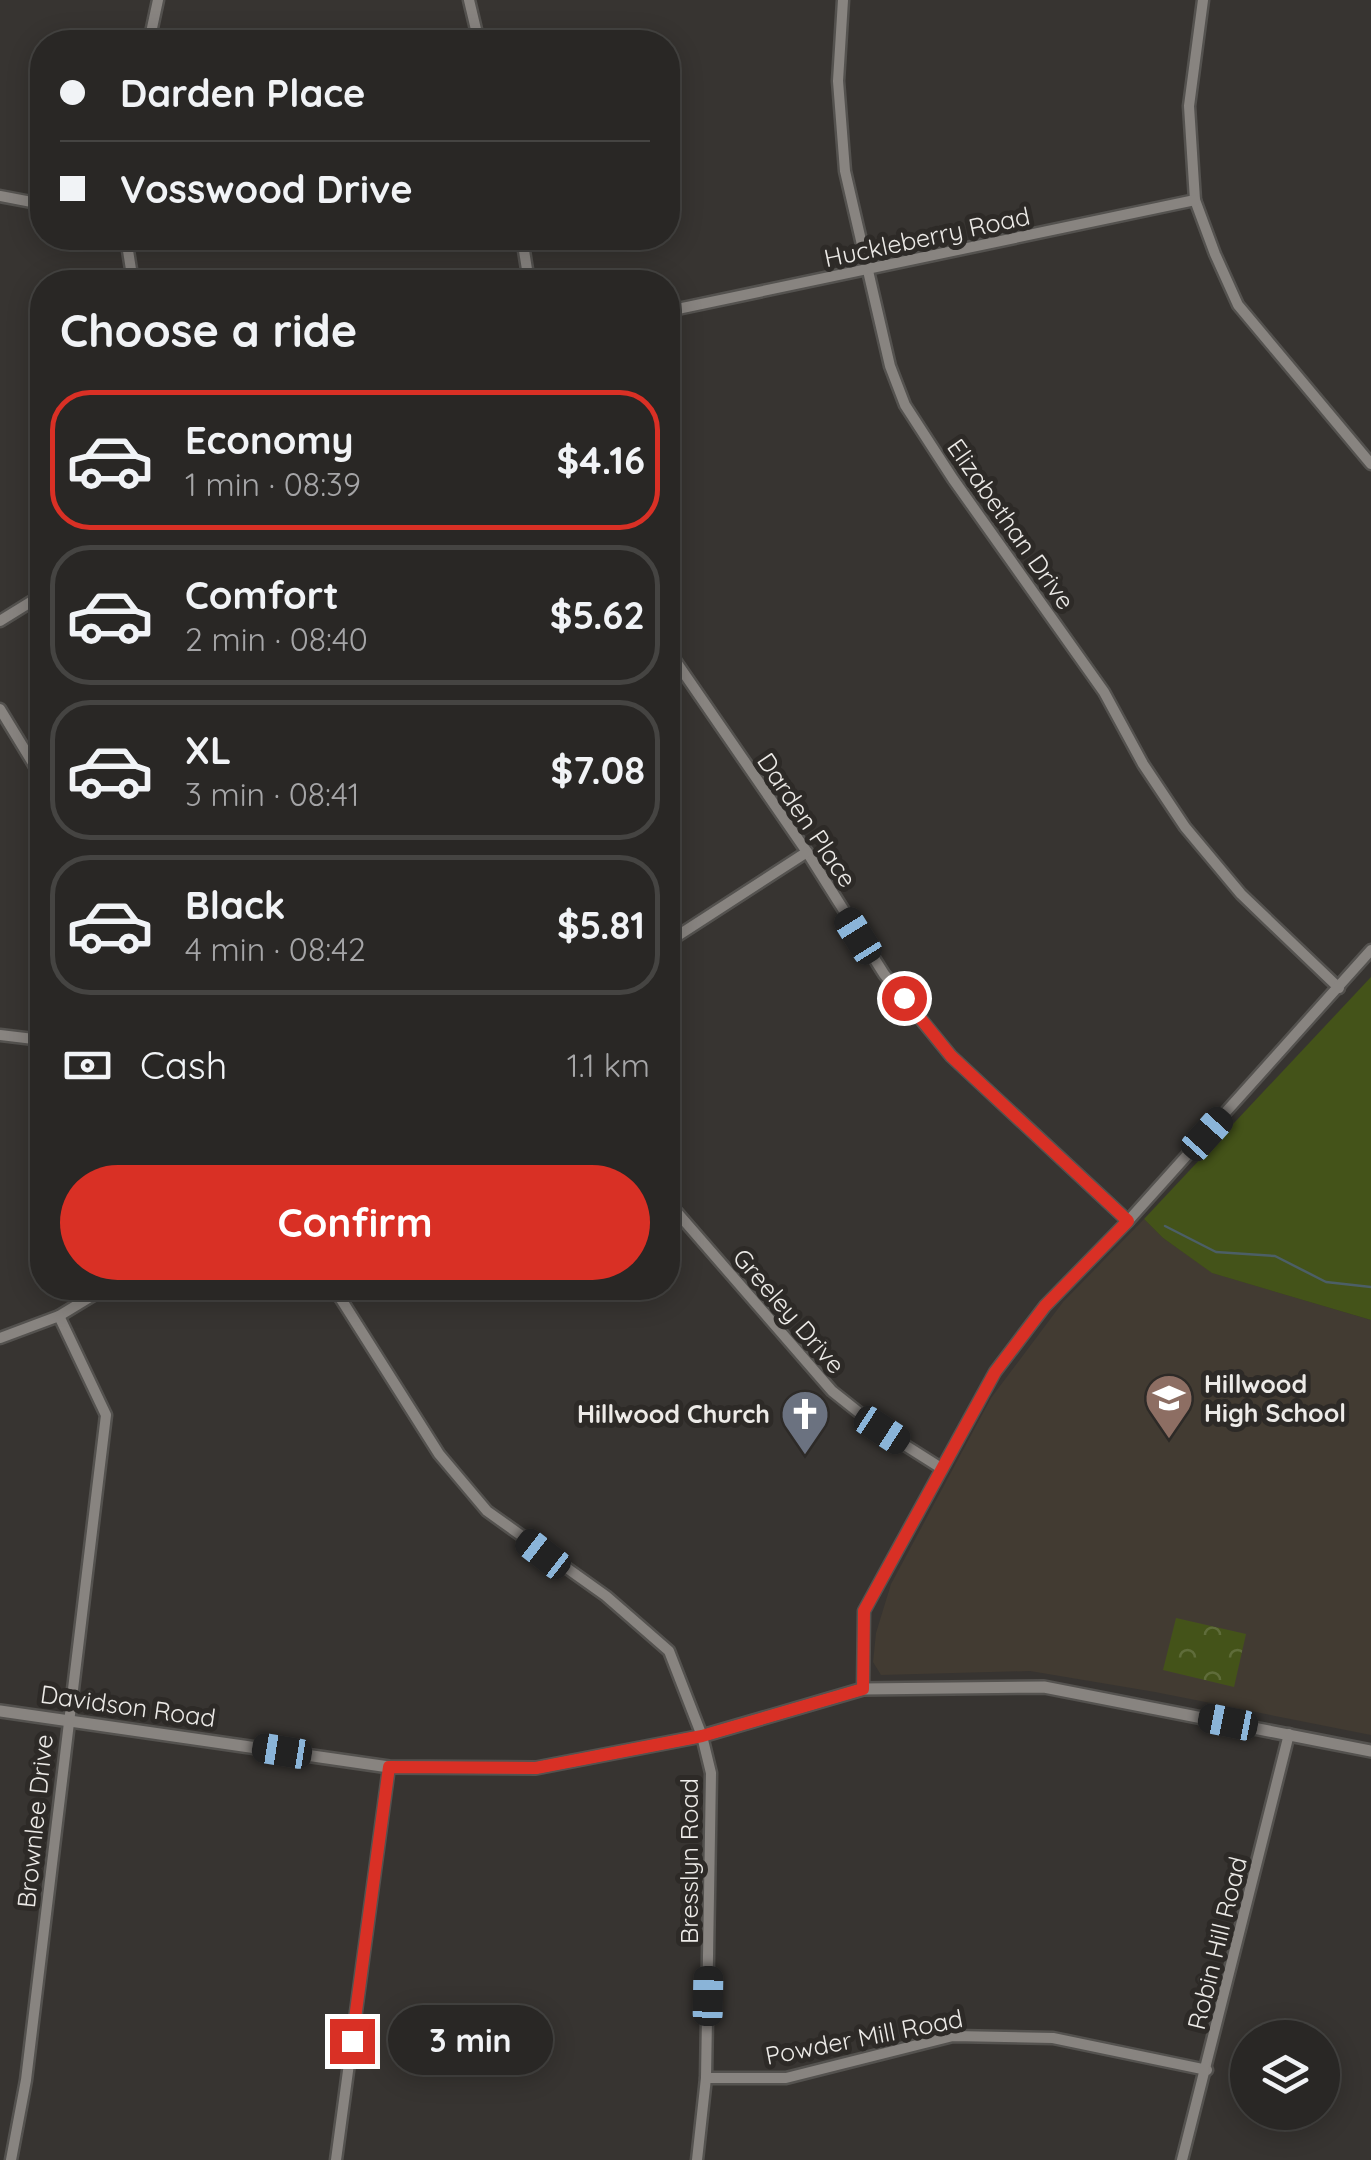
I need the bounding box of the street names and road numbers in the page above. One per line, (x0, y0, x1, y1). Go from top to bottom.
street label: Huckleberry Road (821, 200, 1033, 273)
street label: Elizabethan Drive (941, 433, 1082, 615)
street label: Darden Place (751, 747, 864, 893)
street label: Greeley Drive (727, 1242, 852, 1379)
street label: Davidson Road (38, 1678, 218, 1733)
street label: Brownlee Drive (10, 1733, 59, 1909)
street label: Bresslyn Road (673, 1778, 704, 1944)
street label: Robin Hill Road (1180, 1853, 1253, 2033)
street label: Powder Mill Road (762, 2002, 965, 2071)

